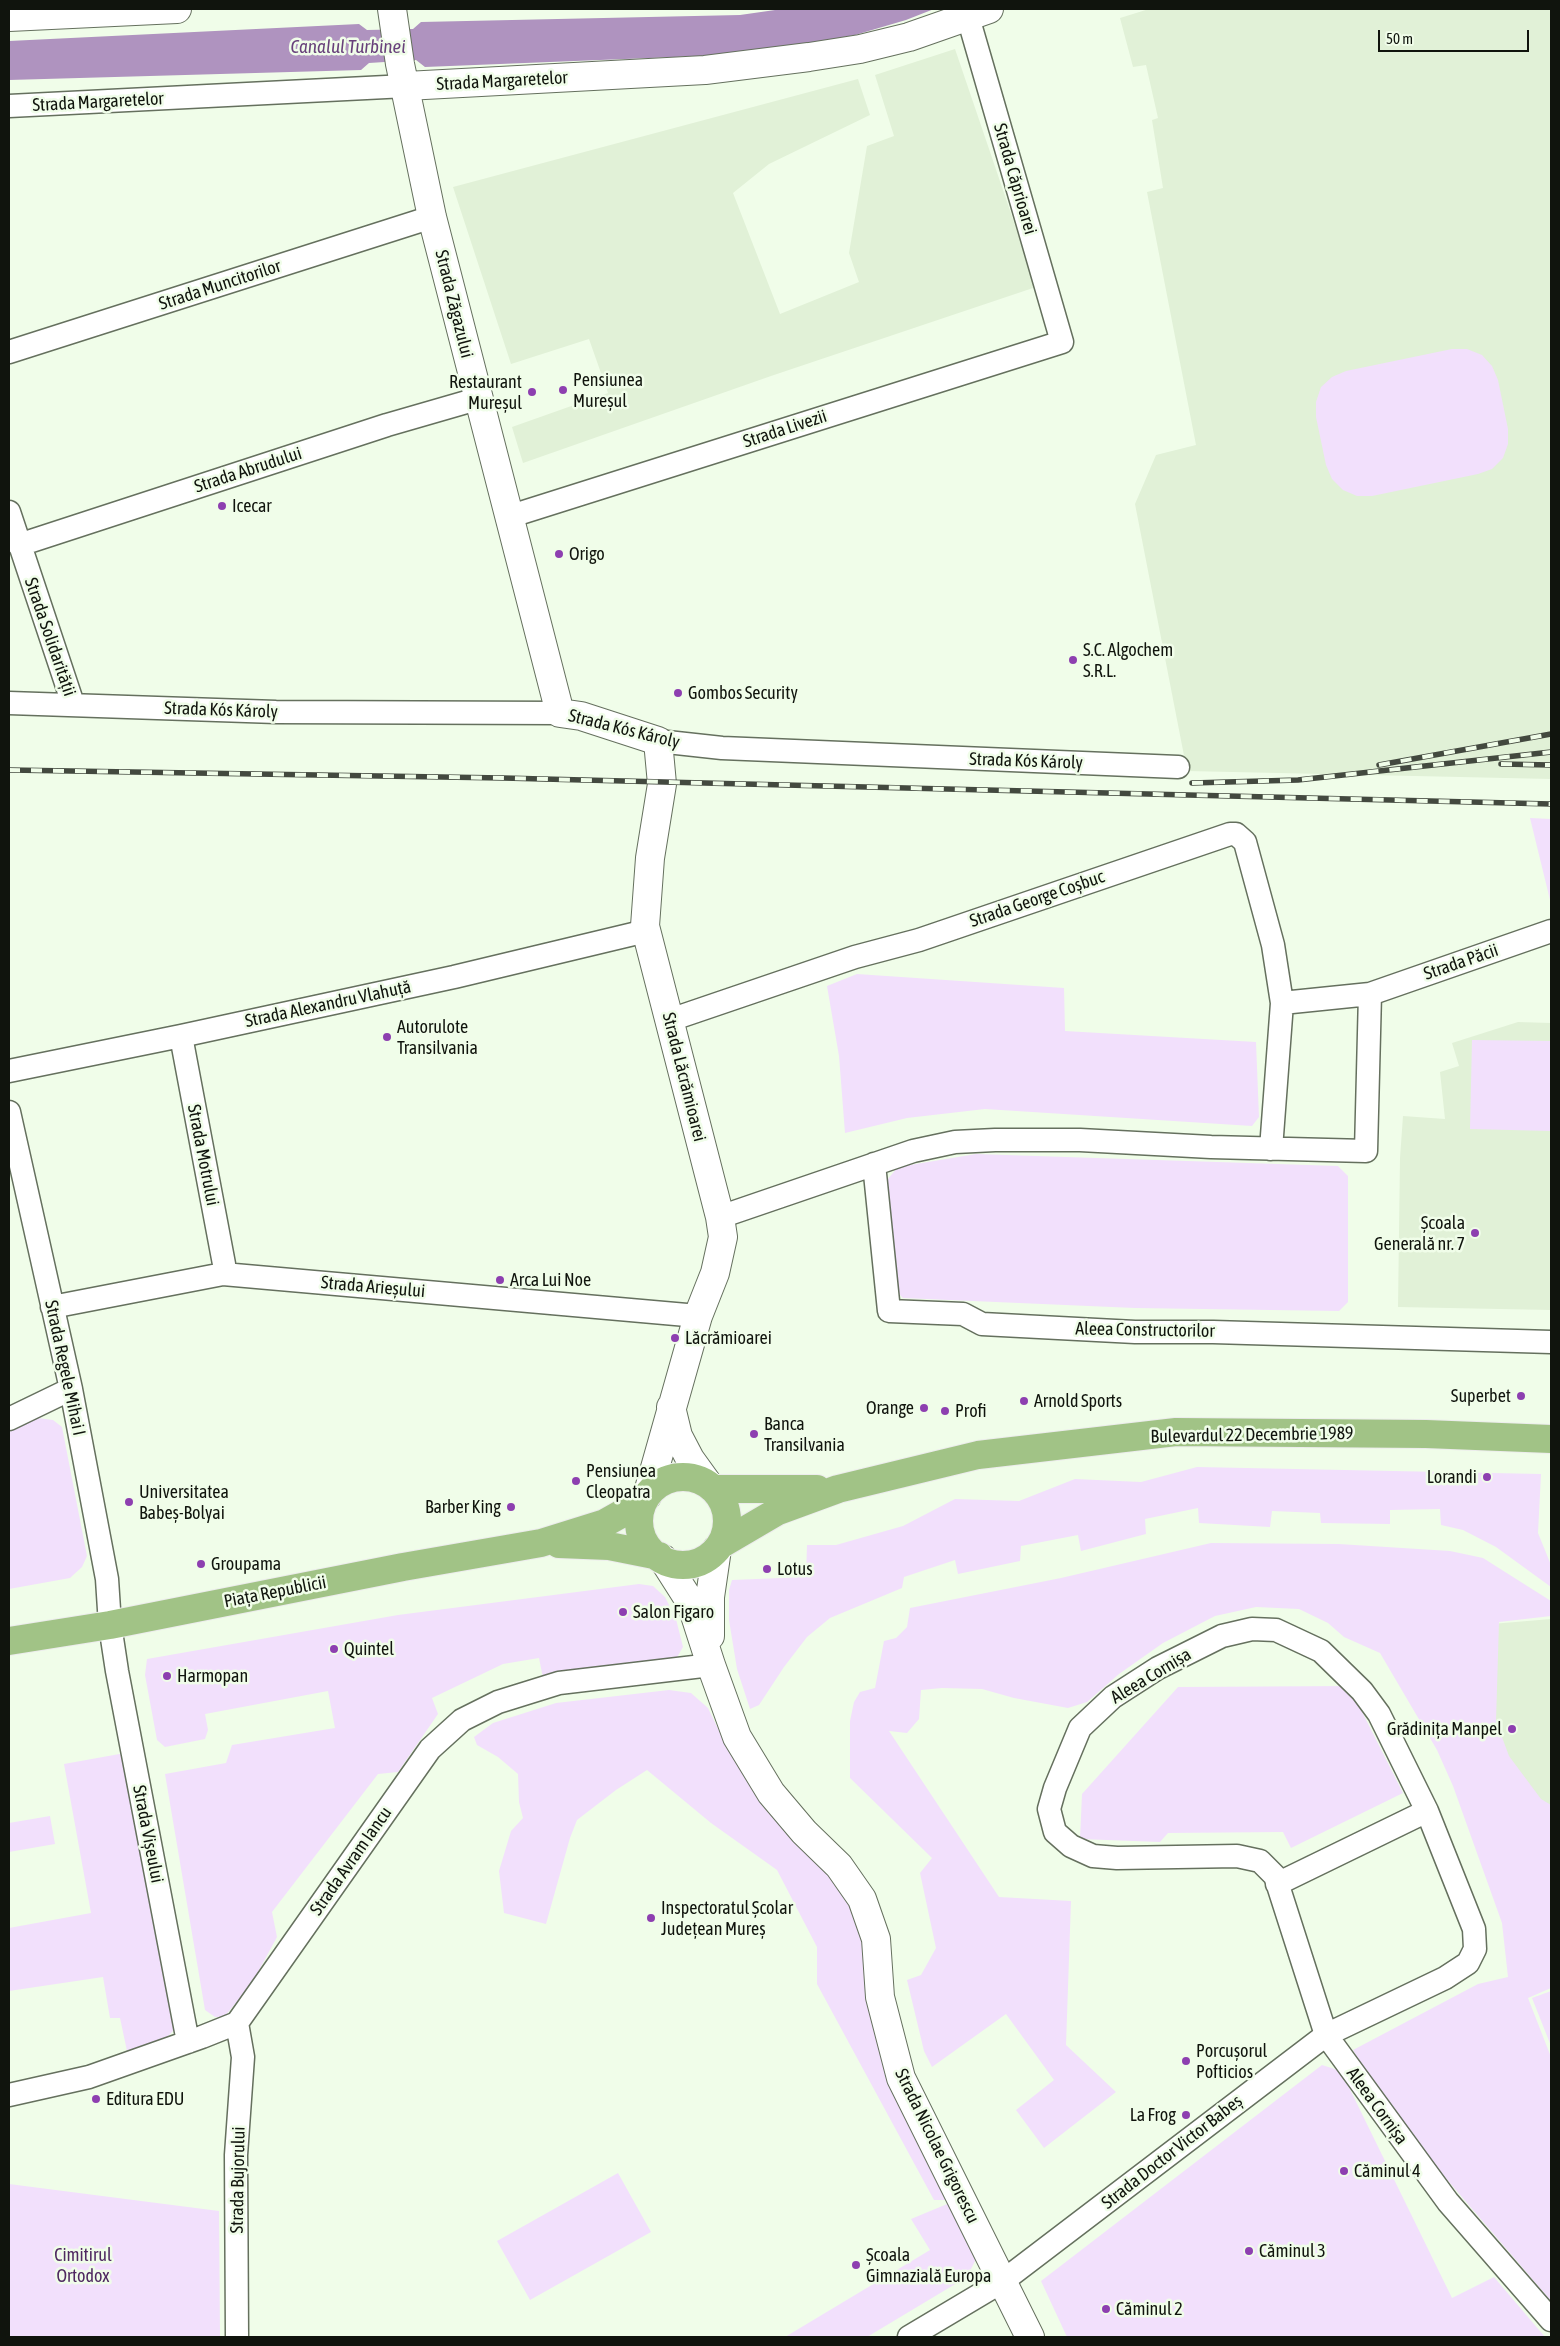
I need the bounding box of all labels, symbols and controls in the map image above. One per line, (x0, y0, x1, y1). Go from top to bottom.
scale bar (1380, 20, 1531, 52)
text: 50 m (1386, 30, 1413, 47)
water label: Canalul Turbinei (290, 36, 406, 58)
street label: Strada Margaretelor (436, 67, 568, 95)
street label: Strada Margaretelor (32, 88, 164, 116)
street label: Strada Căprioarei (989, 121, 1041, 237)
street label: Strada Zăgazului (430, 248, 478, 360)
street label: Strada Muncitorilor (156, 255, 284, 315)
place label: Pensiunea Mureșul (573, 369, 643, 412)
place label: Restaurant Mureșul (449, 371, 522, 414)
marker: Pensiunea Mureșul (557, 384, 569, 396)
marker: Restaurant Mureșul (526, 386, 538, 398)
street label: Strada Livezii (740, 405, 830, 453)
street label: Strada Abrudului (192, 442, 304, 498)
place label: Icecar (232, 495, 272, 517)
marker: Icecar (216, 500, 228, 512)
place label: Origo (569, 543, 605, 565)
marker: Origo (553, 548, 565, 560)
street label: Strada Solidarității (20, 575, 80, 699)
place label: S.C. Algochem S.R.L. (1083, 639, 1173, 682)
marker: S.C. Algochem S.R.L. (1067, 654, 1079, 666)
place label: Gombos Security (688, 682, 798, 704)
marker: Gombos Security (672, 687, 684, 699)
street label: Strada Kós Károly (164, 697, 278, 723)
street label: Strada Kós Károly (566, 705, 682, 753)
street label: Strada Kós Károly (969, 748, 1083, 774)
street label: Strada George Coșbuc (967, 866, 1107, 932)
street label: Strada Păcii (1421, 939, 1501, 985)
street label: Strada Alexandru Vlahuță (243, 976, 413, 1032)
street label: Strada Lăcrămioarei (658, 1010, 710, 1144)
place label: Autorulote Transilvania (397, 1016, 478, 1058)
marker: Autorulote Transilvania (381, 1031, 393, 1043)
street label: Strada Motrului (183, 1103, 223, 1207)
place label: Școala Generală nr. 7 (1374, 1212, 1465, 1254)
marker: Școala Generală nr. 7 (1469, 1227, 1481, 1239)
place label: Arca Lui Noe (510, 1269, 591, 1291)
street label: Strada Arieșului (320, 1272, 426, 1302)
marker: Arca Lui Noe (494, 1274, 506, 1286)
street label: Strada Regele Mihai I (40, 1298, 90, 1438)
street label: Aleea Constructorilor (1075, 1318, 1215, 1342)
place label: Lăcrămioarei (685, 1327, 772, 1349)
marker: Lăcrămioarei (669, 1332, 681, 1344)
place label: Superbet (1451, 1385, 1511, 1407)
place label: Arnold Sports (1034, 1390, 1122, 1412)
marker: Superbet (1515, 1390, 1527, 1402)
marker: Arnold Sports (1018, 1395, 1030, 1407)
place label: Orange (866, 1397, 914, 1419)
place label: Profi (955, 1400, 987, 1422)
marker: Orange (918, 1402, 930, 1414)
marker: Profi (939, 1405, 951, 1417)
place label: Banca Transilvania (764, 1413, 845, 1456)
street label: Bulevardul 22 Decembrie 1989 (1150, 1422, 1354, 1448)
marker: Banca Transilvania (748, 1428, 760, 1440)
place label: Pensiunea Cleopatra (586, 1460, 656, 1502)
place label: Lorandi (1427, 1466, 1477, 1488)
marker: Lorandi (1481, 1471, 1493, 1483)
marker: Pensiunea Cleopatra (570, 1475, 582, 1487)
place label: Universitatea Babeș-Bolyai (139, 1481, 229, 1524)
marker: Universitatea Babeș-Bolyai (123, 1496, 135, 1508)
place label: Barber King (425, 1496, 501, 1518)
marker: Barber King (505, 1501, 517, 1513)
place label: Groupama (211, 1553, 281, 1575)
marker: Groupama (195, 1558, 207, 1570)
place label: Lotus (777, 1558, 813, 1580)
marker: Lotus (761, 1563, 773, 1575)
street label: Piața Republicii (222, 1571, 328, 1613)
place label: Salon Figaro (633, 1601, 714, 1623)
marker: Salon Figaro (617, 1606, 629, 1618)
place label: Quintel (344, 1638, 394, 1660)
marker: Quintel (328, 1643, 340, 1655)
street label: Aleea Cornișa (1107, 1644, 1195, 1708)
place label: Harmopan (177, 1665, 248, 1687)
marker: Harmopan (161, 1670, 173, 1682)
place label: Grădinița Manpel (1387, 1718, 1502, 1740)
marker: Grădinița Manpel (1506, 1723, 1518, 1735)
street label: Strada Vișeului (128, 1783, 168, 1885)
street label: Strada Avram Iancu (306, 1803, 396, 1919)
place label: Inspectoratul Școlar Județean Mureș (661, 1897, 793, 1940)
marker: Inspectoratul Școlar Județean Mureș (645, 1912, 657, 1924)
place label: Porcușorul Pofticios (1196, 2040, 1267, 2082)
marker: Porcușorul Pofticios (1180, 2055, 1192, 2067)
street label: Aleea Cornișa (1342, 2063, 1412, 2149)
street label: Strada Nicolae Grigorescu (890, 2065, 984, 2227)
place label: Editura EDU (106, 2088, 184, 2110)
street label: Strada Doctor Victor Babeș (1097, 2090, 1247, 2214)
marker: Editura EDU (90, 2093, 102, 2105)
place label: La Frog (1130, 2104, 1176, 2126)
marker: La Frog (1180, 2109, 1192, 2121)
street label: Strada Bujorului (226, 2126, 250, 2234)
place label: Căminul 4 (1354, 2160, 1421, 2182)
marker: Căminul 4 (1338, 2165, 1350, 2177)
place label: Căminul 3 (1259, 2240, 1326, 2262)
park label: Cimitirul Ortodox (54, 2244, 112, 2286)
place label: Școala Gimnazială Europa (866, 2244, 991, 2286)
marker: Căminul 3 (1243, 2245, 1255, 2257)
marker: Școala Gimnazială Europa (850, 2259, 862, 2271)
place label: Căminul 2 (1116, 2298, 1183, 2320)
marker: Căminul 2 (1100, 2303, 1112, 2315)

